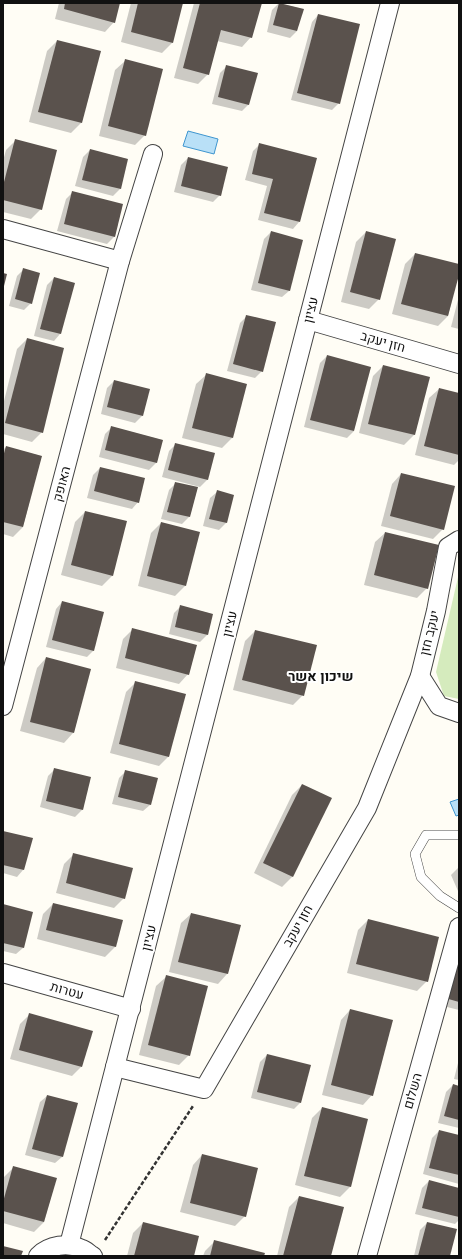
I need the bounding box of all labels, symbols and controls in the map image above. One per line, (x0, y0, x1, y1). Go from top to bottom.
street label: עציון (298, 295, 324, 325)
street label: חזן יעקב (358, 326, 408, 358)
street label: האופק (48, 464, 76, 504)
street label: יעקב חזן (415, 608, 445, 658)
street label: עציון (217, 609, 243, 639)
district label: שיכון אשר (288, 666, 354, 687)
street label: חזן יעקב (278, 901, 318, 951)
street label: עציון (136, 923, 162, 953)
street label: עטרות (48, 977, 86, 1005)
street label: השלום (398, 1071, 428, 1111)

